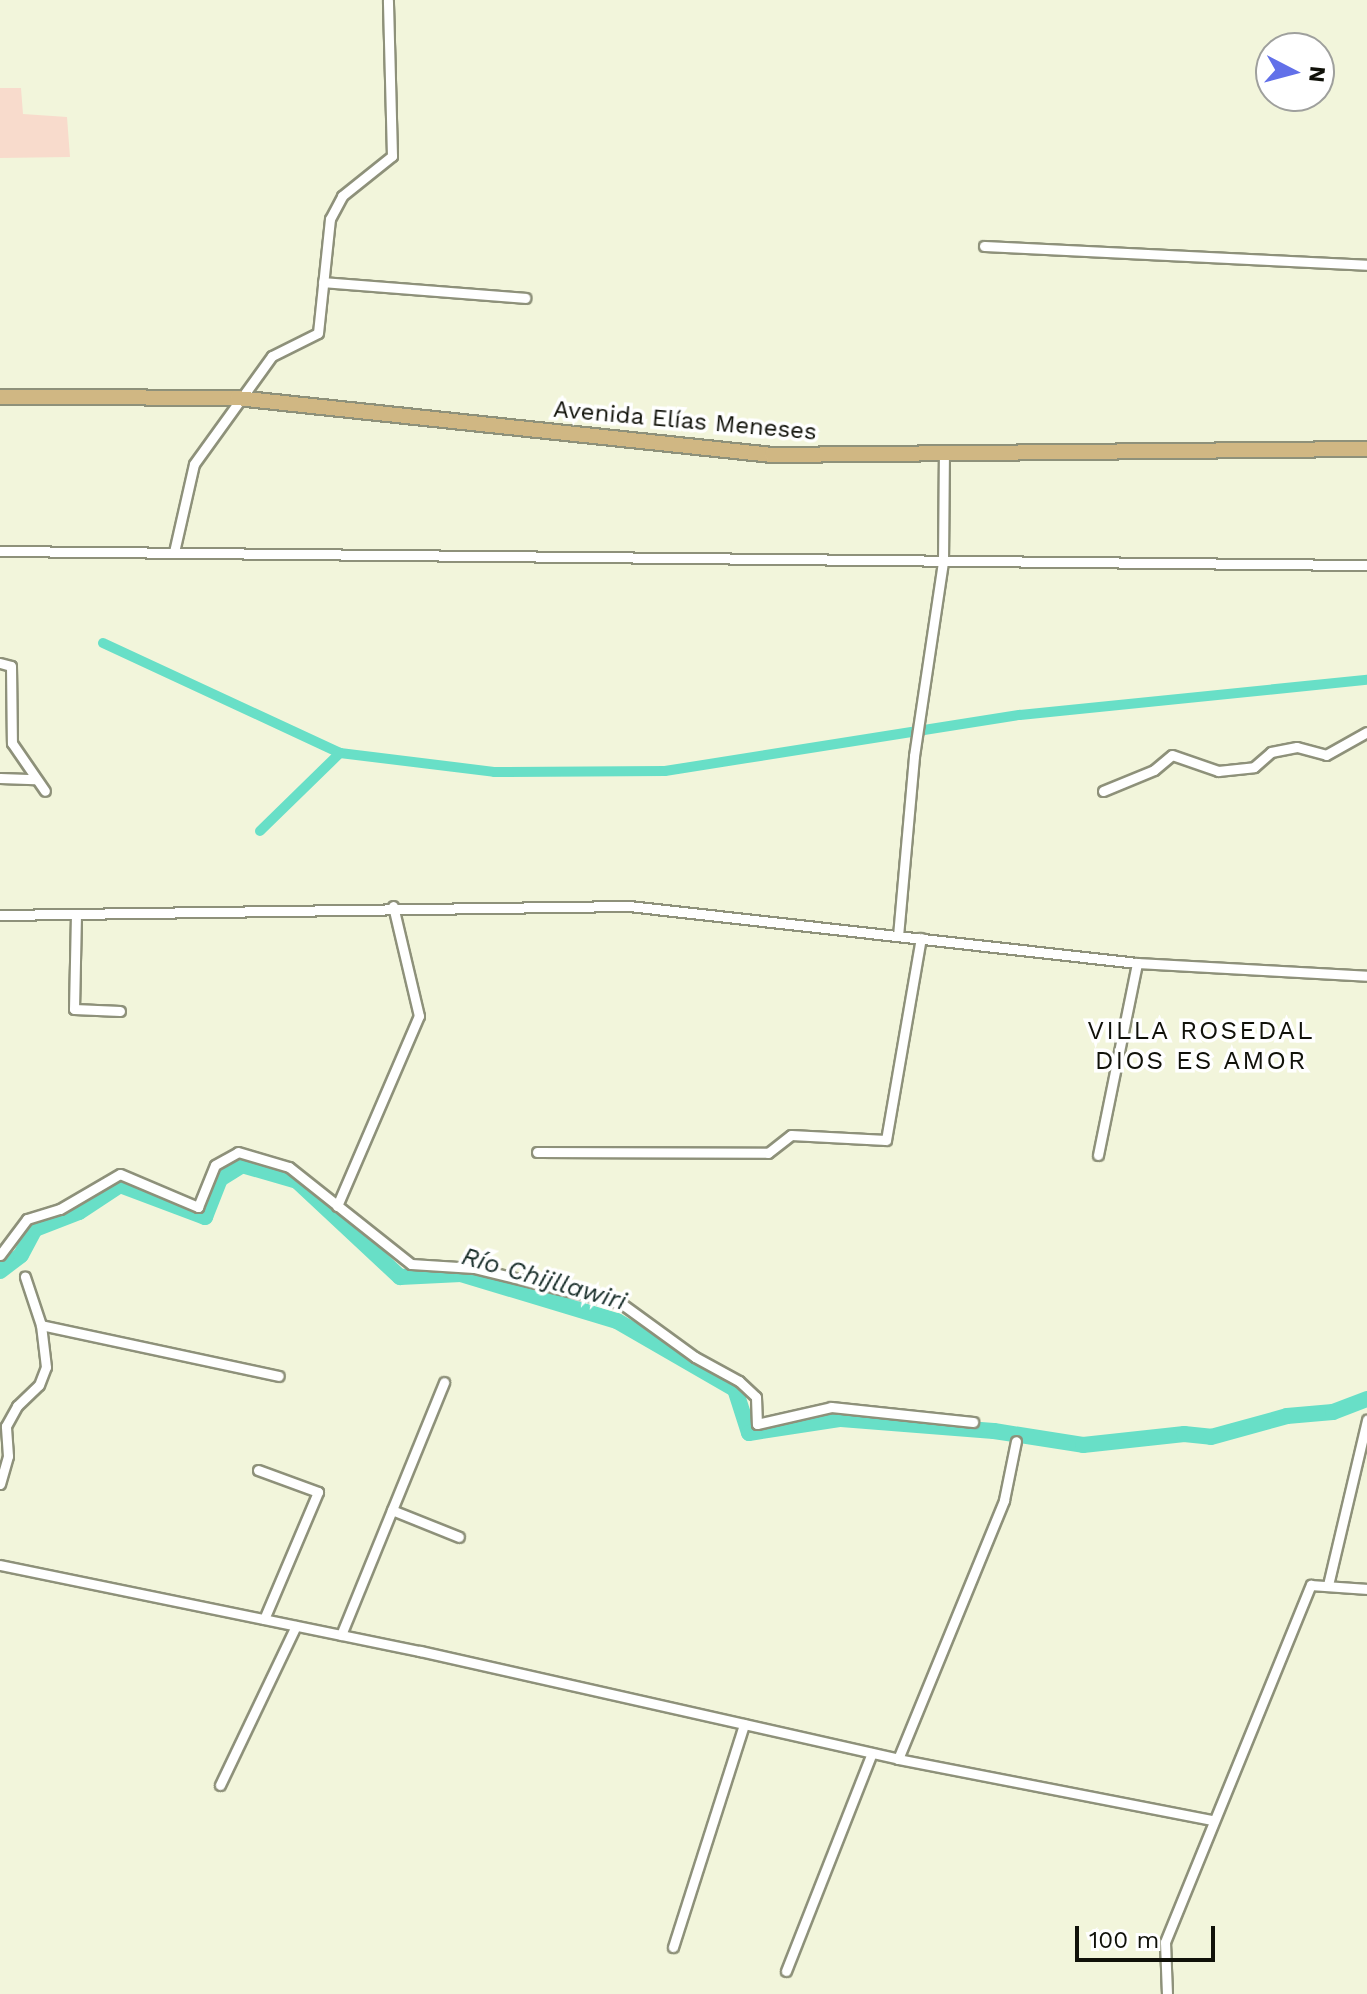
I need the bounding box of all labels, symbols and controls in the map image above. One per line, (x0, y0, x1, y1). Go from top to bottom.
north arrow (1255, 32, 1335, 112)
text: N (1304, 65, 1331, 84)
street label: Avenida Elías Meneses (552, 395, 818, 447)
district label: VILLA ROSEDAL DIOS ES AMOR (1087, 1015, 1315, 1076)
water label: Río Chijllawiri (458, 1241, 630, 1317)
scale bar (1079, 1910, 1219, 1960)
text: 100 m (1089, 1926, 1159, 1954)

